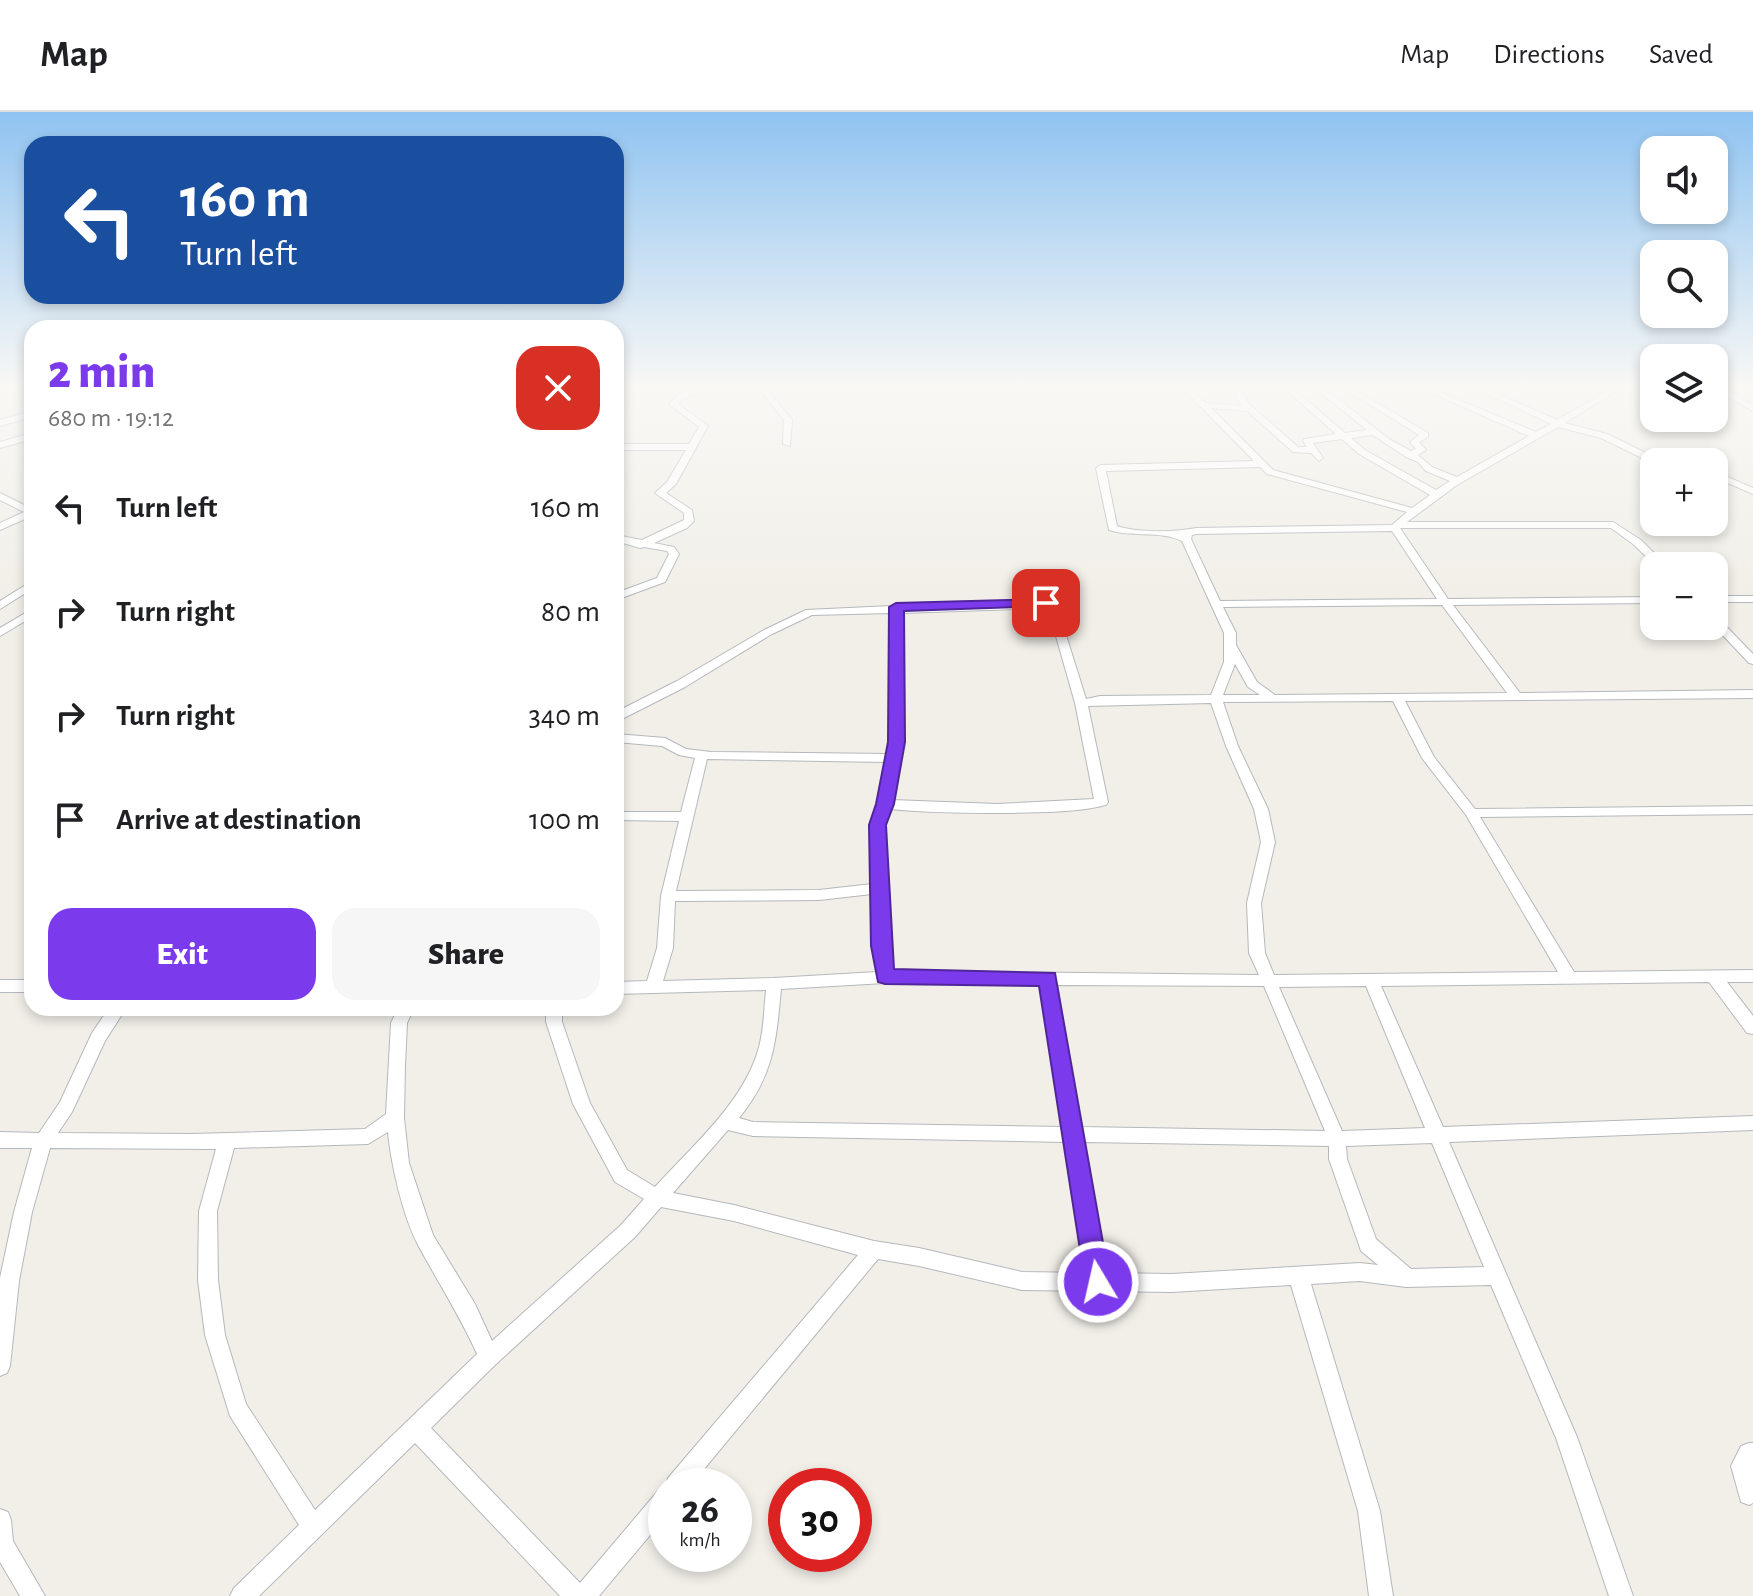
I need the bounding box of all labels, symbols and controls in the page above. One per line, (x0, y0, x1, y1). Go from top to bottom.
text: Map (40, 36, 108, 74)
text: Map (1400, 41, 1449, 69)
text: Directions (1493, 41, 1605, 69)
text: Saved (1649, 41, 1713, 69)
map controls (1640, 136, 1728, 640)
button: sound (1640, 136, 1728, 224)
icon: left (48, 168, 152, 272)
text: 160 m (180, 171, 310, 227)
text: Turn left (180, 236, 297, 272)
button: search (1640, 240, 1728, 328)
button: layers (1640, 344, 1728, 432)
button: close (516, 346, 600, 430)
text: 2 min (48, 349, 156, 397)
text: 680 m · 19:12 (48, 405, 174, 431)
button: + (1640, 448, 1728, 536)
icon: left (48, 486, 92, 530)
text: Turn left (116, 493, 217, 523)
text: 160 m (531, 493, 600, 523)
button: − (1640, 552, 1728, 640)
pin (1012, 569, 1080, 637)
icon: arrive (1024, 581, 1068, 625)
icon: right (48, 590, 92, 634)
text: Turn right (116, 597, 235, 627)
text: 80 m (541, 597, 600, 627)
icon: right (48, 694, 92, 738)
text: Turn right (116, 701, 235, 731)
text: 340 m (528, 701, 600, 731)
icon: arrive (48, 798, 92, 842)
text: Arrive at destination (116, 805, 362, 835)
text: 100 m (529, 805, 600, 835)
button: Exit (48, 908, 316, 1000)
button: Share (332, 908, 600, 1000)
position arrow (1056, 1240, 1140, 1324)
speed limit sign: 30 (768, 1468, 872, 1572)
text: 26 (681, 1490, 719, 1530)
text: km/h (679, 1530, 721, 1550)

